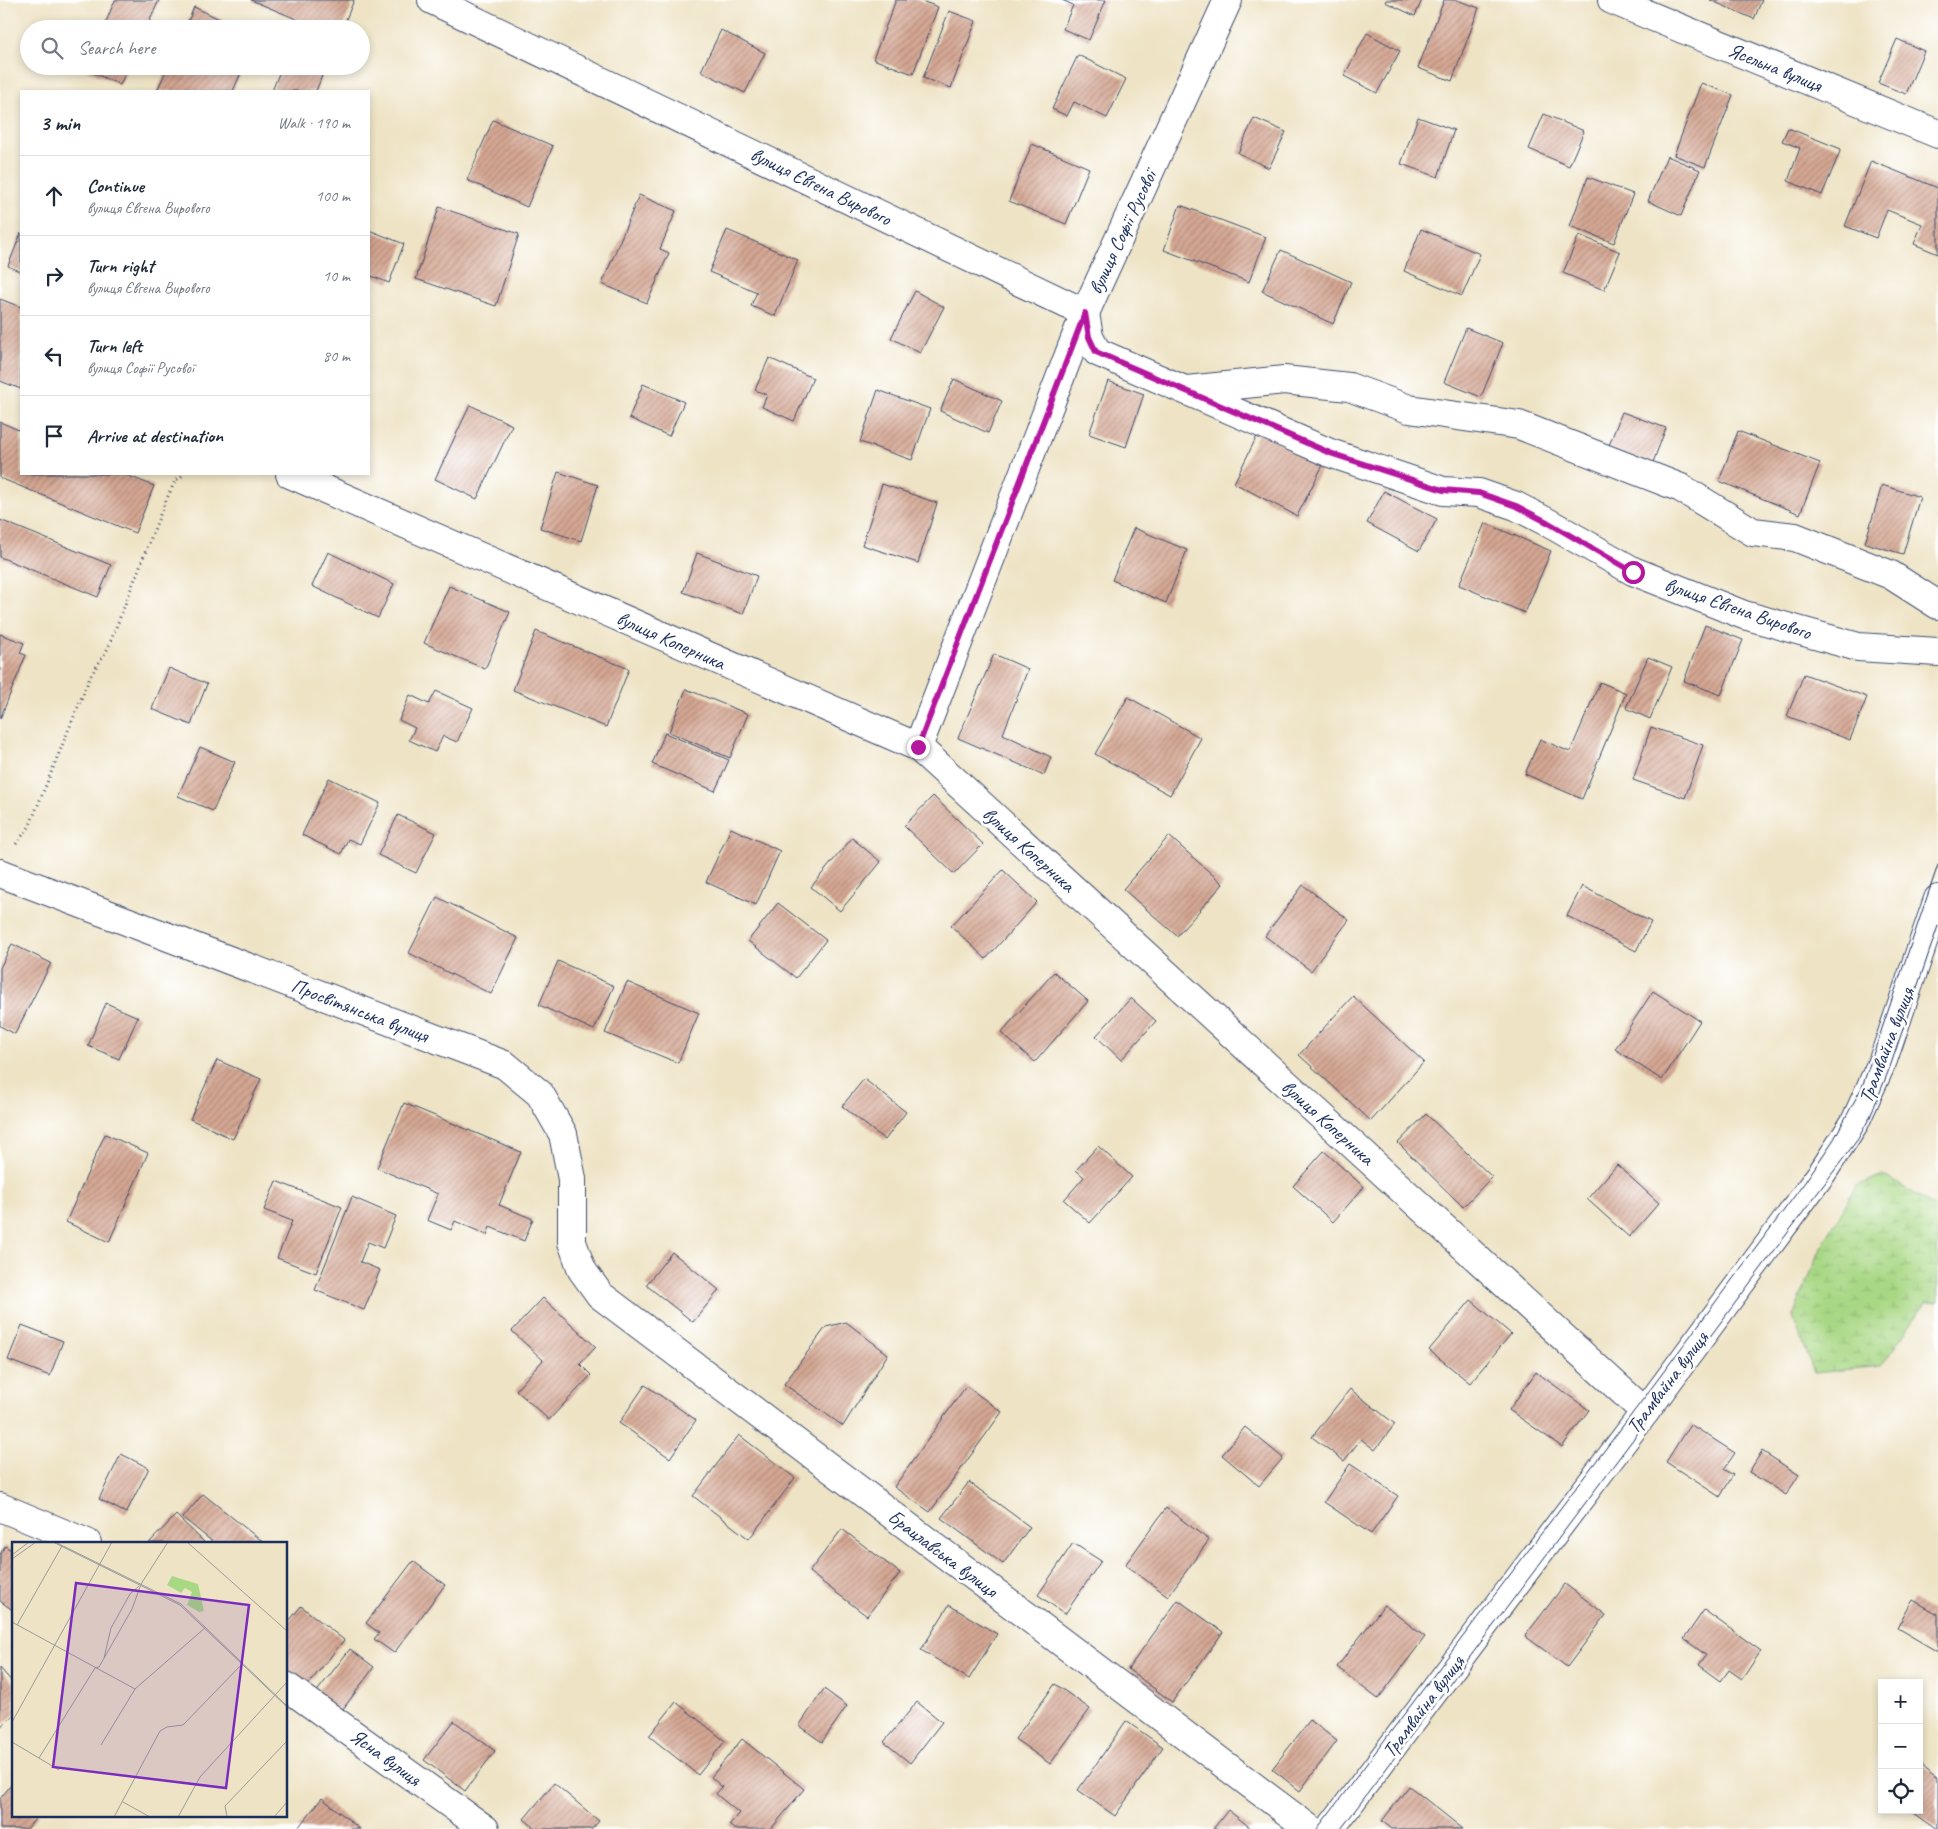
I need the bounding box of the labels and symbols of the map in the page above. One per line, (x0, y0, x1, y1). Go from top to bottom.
street label: Ясельна вулиця (1724, 37, 1827, 98)
street label: вулиця Євгена Вирового (746, 142, 896, 232)
street label: вулиця Софії Русової (1083, 163, 1164, 298)
route start (1622, 561, 1645, 584)
street label: вулиця Євгена Вирового (1661, 572, 1815, 646)
street label: вулиця Коперника (613, 605, 730, 676)
route end (907, 736, 930, 759)
street label: вулиця Коперника (977, 801, 1081, 898)
street label: Просвітянська вулиця (288, 973, 434, 1049)
street label: Трамвайна вулиця (1853, 983, 1920, 1106)
street label: вулиця Коперника (1276, 1074, 1380, 1171)
street label: Трамвайна вулиця (1621, 1326, 1714, 1438)
street label: Брацлавська вулиця (883, 1504, 1004, 1604)
inset map (12, 1542, 288, 1816)
street label: Трамвайна вулиця (1377, 1650, 1470, 1762)
street label: Ясна вулиця (345, 1723, 427, 1792)

